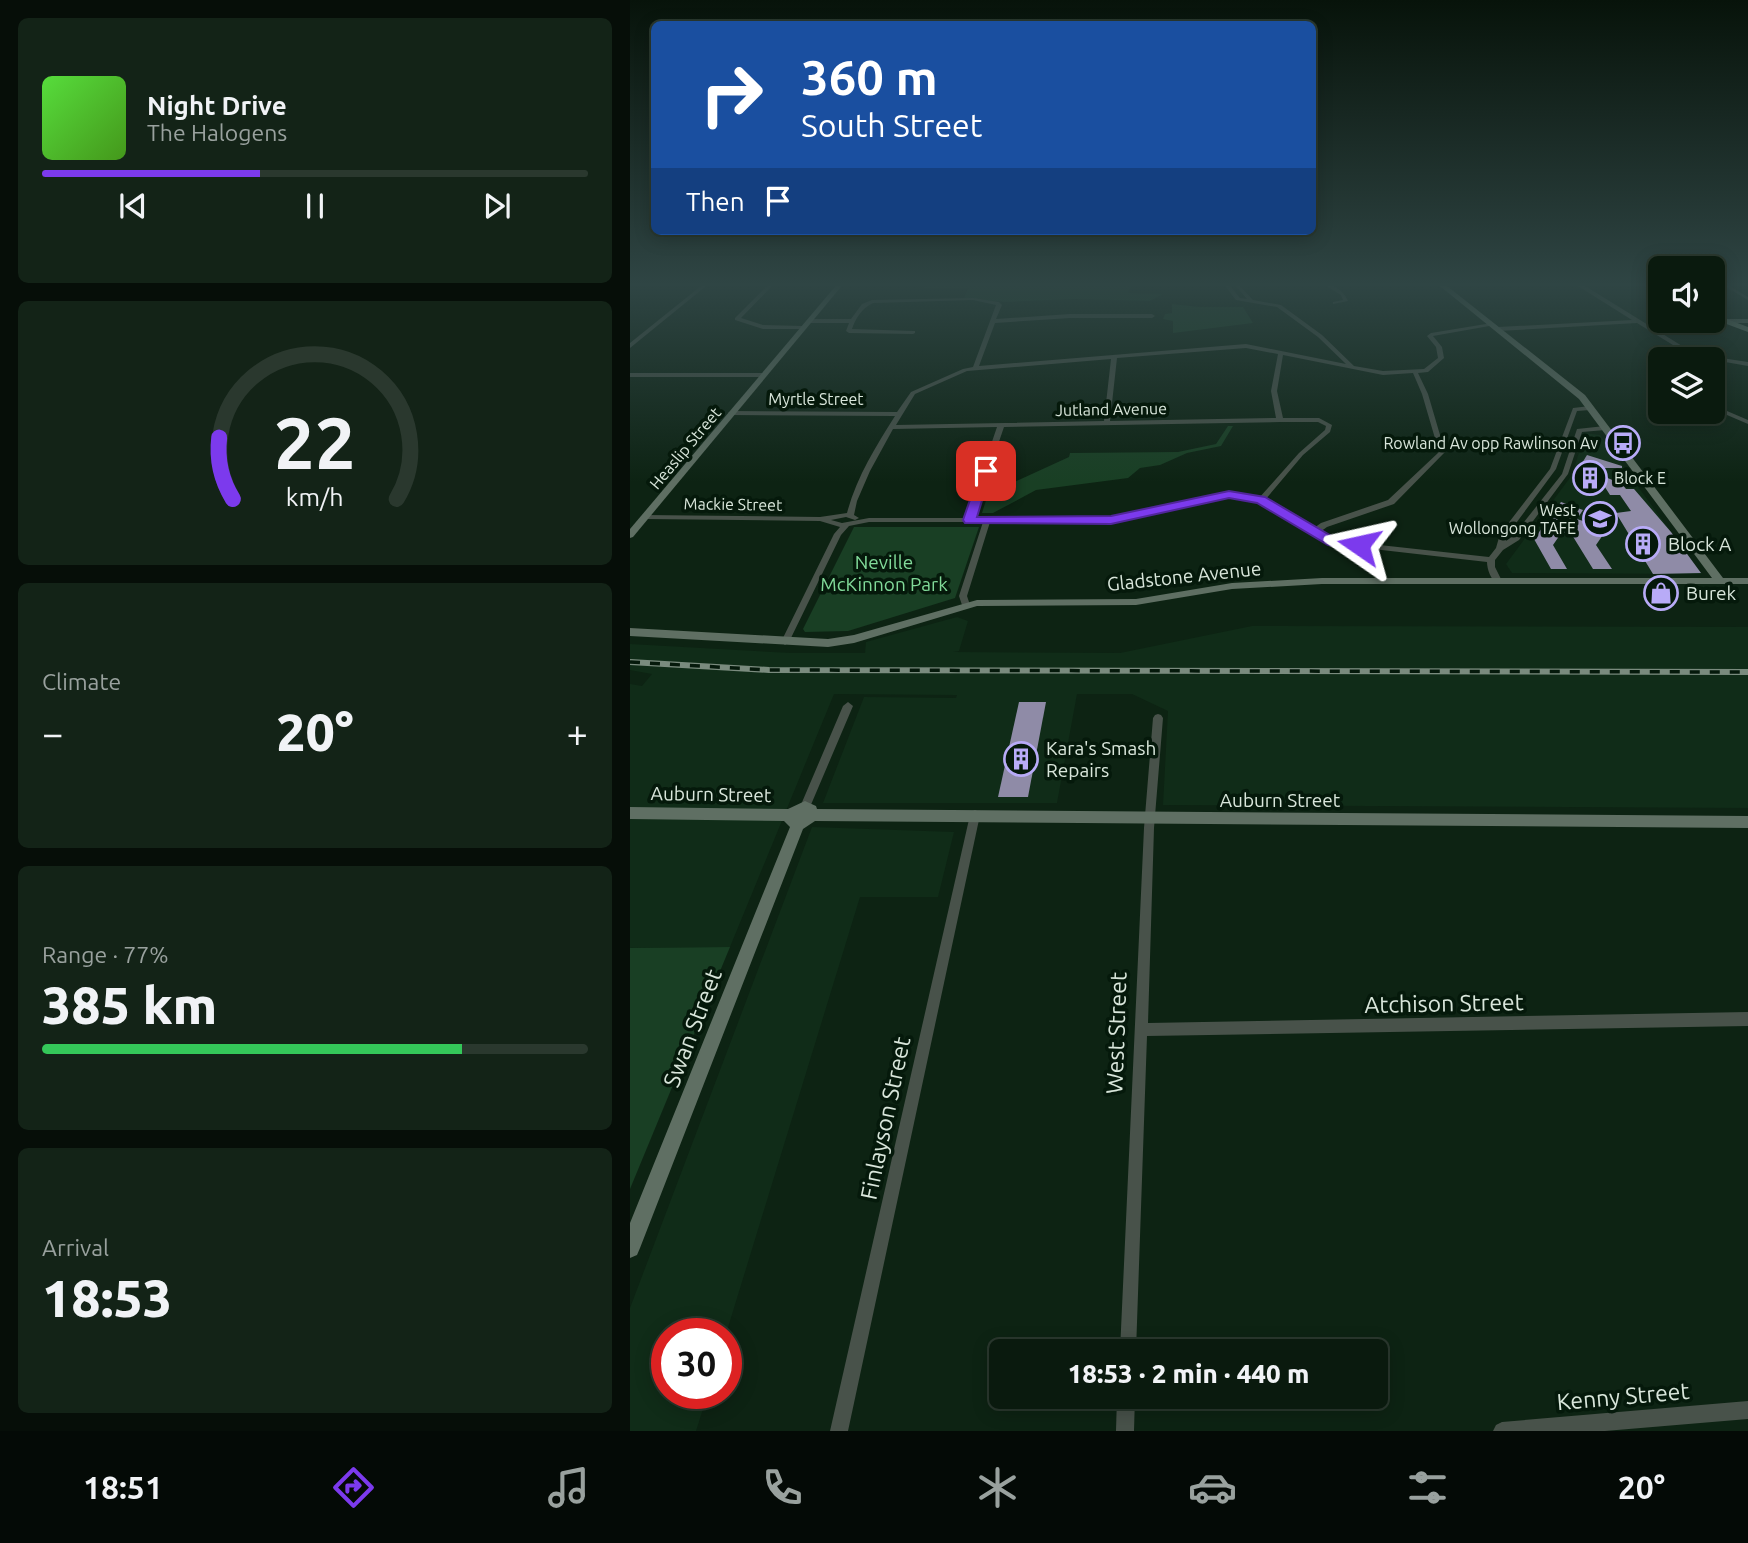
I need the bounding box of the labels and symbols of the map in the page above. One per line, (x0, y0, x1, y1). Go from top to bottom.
street label: Myrtle Street (768, 390, 864, 408)
street label: Jutland Avenue (1055, 399, 1167, 419)
street label: Heaslip Street (646, 403, 725, 492)
bus stop icon: Rowland Av opp Rawlinson Av (1604, 424, 1642, 462)
place label: Rowland Av opp Rawlinson Av (1383, 434, 1598, 452)
pin (956, 441, 1016, 501)
building icon: Block E (1571, 459, 1609, 497)
place label: Block E (1614, 469, 1666, 487)
street label: Mackie Street (683, 494, 783, 514)
school or university icon: West Wollongong TAFE (1581, 500, 1619, 538)
place label: West Wollongong TAFE (1449, 501, 1577, 537)
position arrow (1322, 508, 1396, 582)
building icon: Block A (1624, 525, 1662, 563)
place label: Block A (1668, 533, 1732, 555)
park label: Neville McKinnon Park (820, 551, 948, 595)
street label: Gladstone Avenue (1106, 557, 1262, 595)
shop icon: Burek (1642, 574, 1680, 612)
place label: Burek (1686, 582, 1737, 604)
place label: Kara's Smash Repairs (1046, 737, 1156, 781)
building icon: Kara's Smash Repairs (1002, 740, 1040, 778)
street label: Auburn Street (651, 782, 772, 806)
street label: Auburn Street (1220, 789, 1341, 811)
street label: Swan Street (658, 965, 726, 1091)
street label: West Street (1101, 972, 1131, 1094)
street label: Atchison Street (1364, 989, 1524, 1017)
street label: Finlayson Street (856, 1034, 914, 1202)
speed limit sign: 30 (651, 1318, 742, 1409)
street label: Kenny Street (1556, 1378, 1690, 1414)

